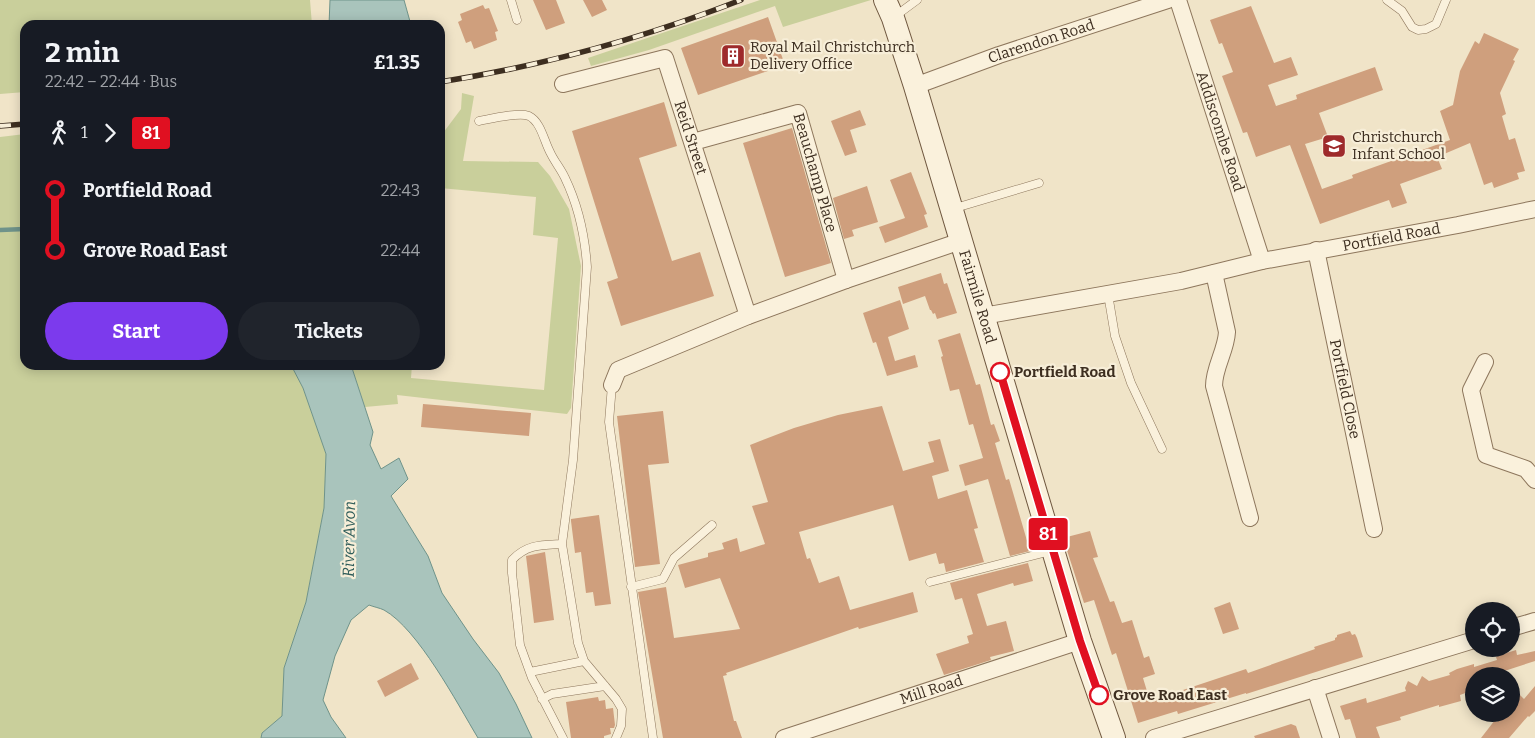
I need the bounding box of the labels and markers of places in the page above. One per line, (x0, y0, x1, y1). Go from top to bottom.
place label: Royal Mail Christchurch Delivery Office (750, 38, 916, 73)
building icon: Royal Mail Christchurch Delivery Office (720, 43, 746, 69)
place label: Christchurch Infant School (1352, 128, 1445, 163)
school or university icon: Christchurch Infant School (1321, 133, 1347, 159)
marker: Portfield Road (990, 362, 1010, 382)
place label: Portfield Road (1014, 363, 1116, 381)
marker: Grove Road East (1089, 685, 1109, 705)
place label: Grove Road East (1113, 686, 1227, 704)

